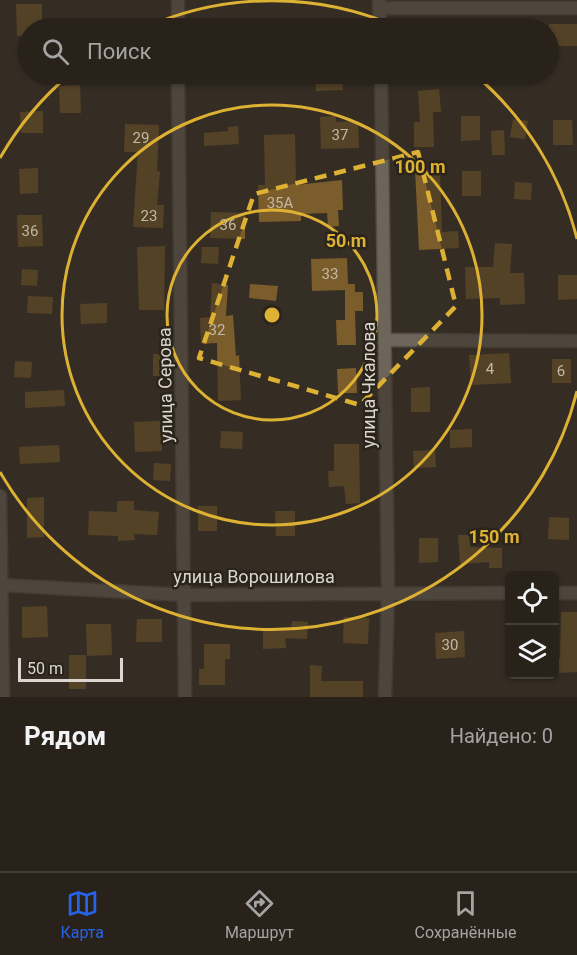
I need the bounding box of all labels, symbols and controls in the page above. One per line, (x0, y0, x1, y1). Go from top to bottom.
search box (18, 18, 559, 84)
icon: search (39, 35, 72, 68)
text: Поиск (87, 39, 151, 64)
house number: 37 (332, 126, 348, 144)
house number: 29 (133, 129, 149, 147)
text: 100 m (394, 156, 446, 177)
house number: 35А (267, 194, 294, 212)
house number: 23 (141, 207, 157, 225)
house number: 36 (220, 216, 236, 234)
house number: 36 (22, 222, 38, 240)
text: 50 m (326, 230, 366, 251)
house number: 33 (322, 265, 338, 283)
centre of rings (262, 305, 282, 325)
house number: 32 (209, 321, 225, 339)
street label: улица Чкалова (358, 322, 379, 448)
street label: улица Серова (153, 327, 177, 443)
house number: 4 (486, 360, 495, 378)
house number: 6 (557, 362, 565, 380)
text: 150 m (468, 526, 520, 547)
street label: улица Ворошилова (173, 566, 335, 587)
map controls (505, 571, 559, 679)
button: locate (505, 571, 559, 625)
button: layers (505, 625, 559, 679)
house number: 30 (442, 636, 458, 654)
scale bar (18, 655, 123, 682)
text: 50 m (27, 659, 63, 678)
text: Рядом (24, 721, 106, 751)
text: Найдено: 0 (450, 724, 553, 748)
tab: Карта (60, 887, 104, 942)
tab: Маршрут (225, 887, 294, 942)
tab: Сохранённые (415, 887, 517, 942)

